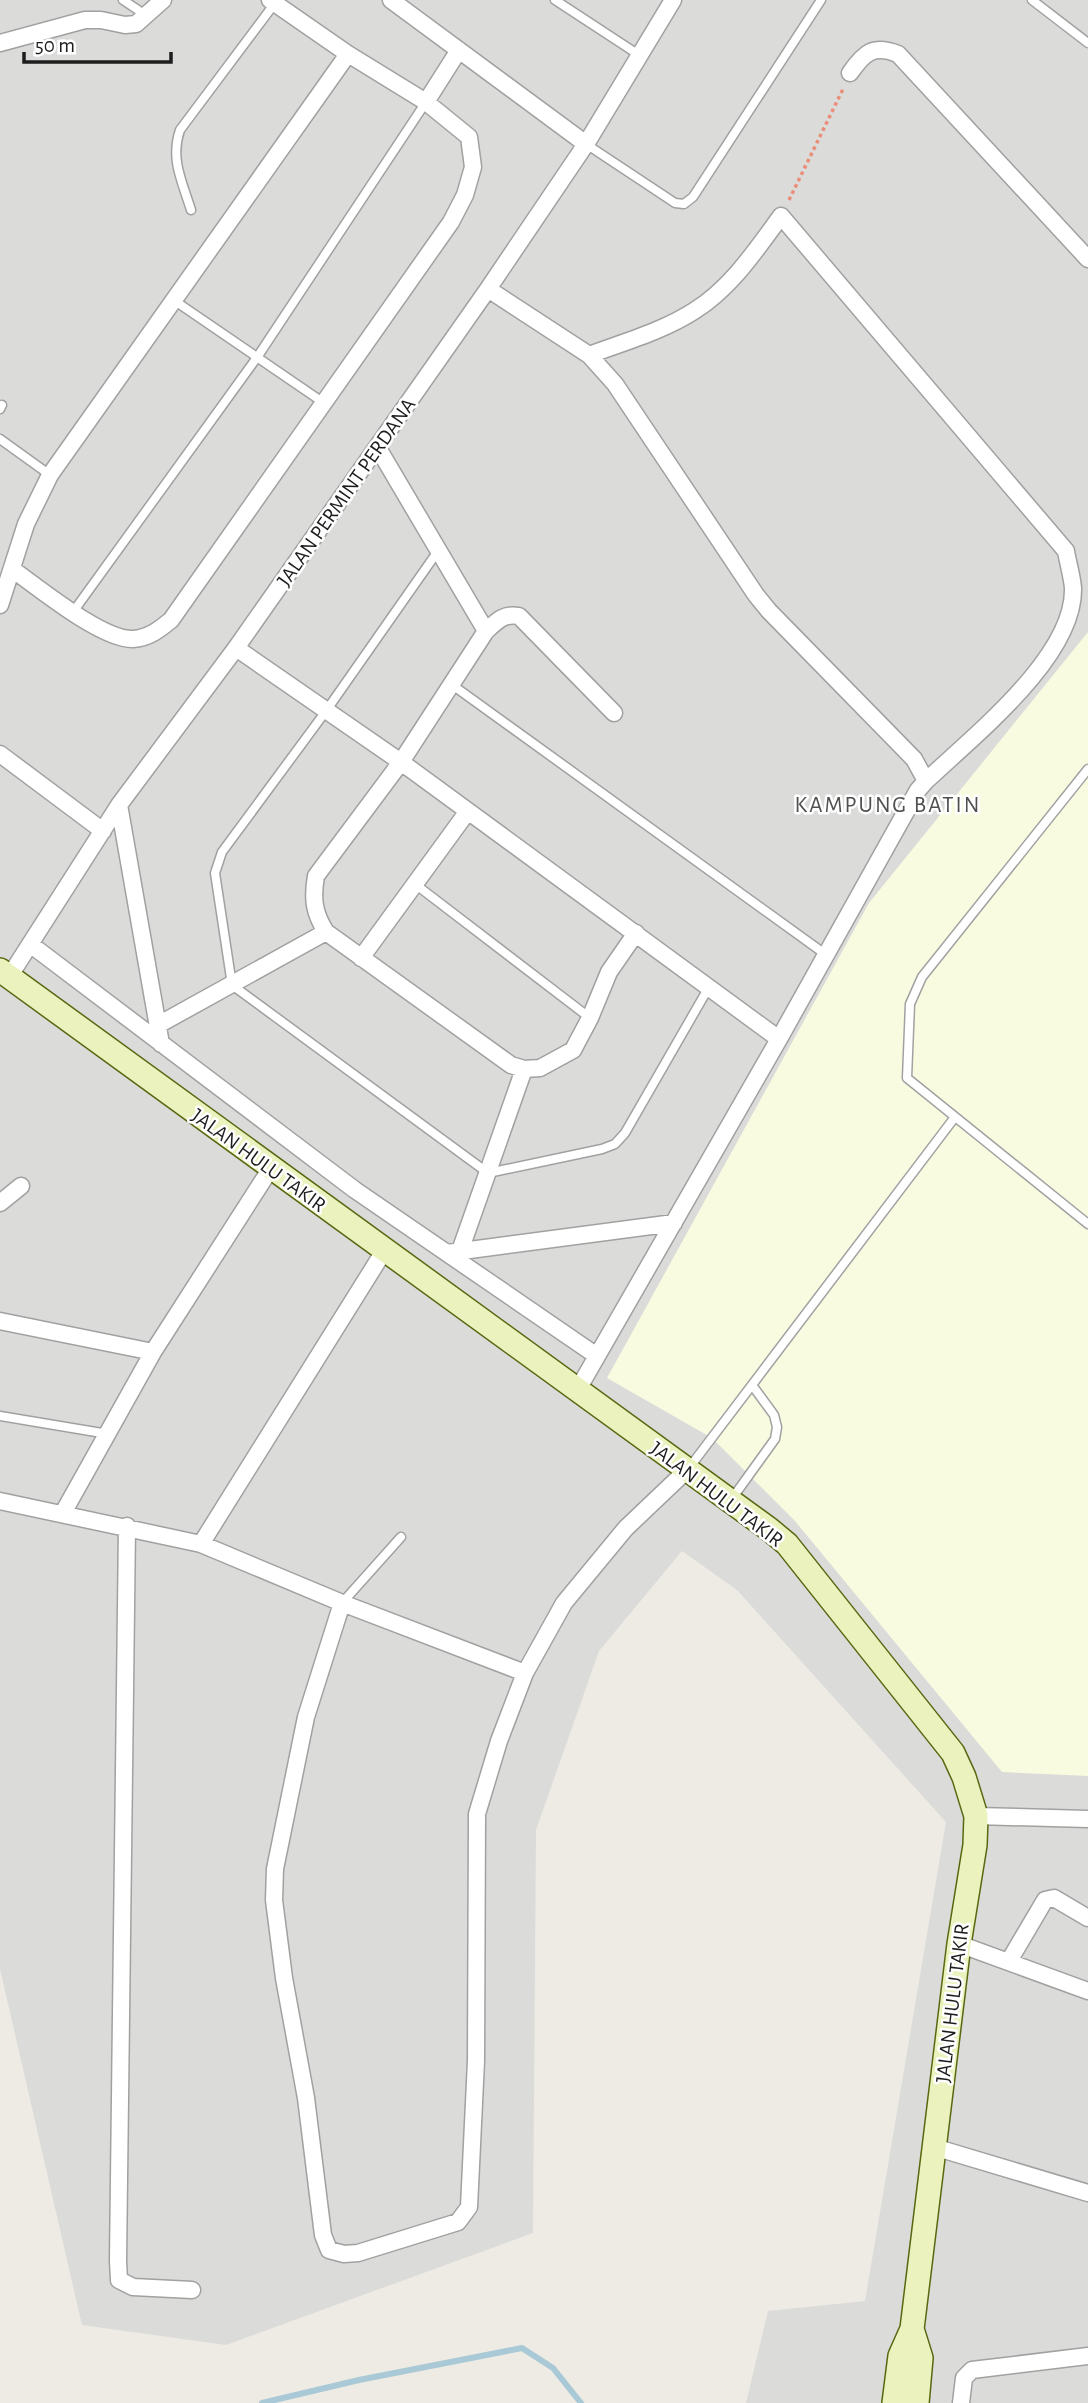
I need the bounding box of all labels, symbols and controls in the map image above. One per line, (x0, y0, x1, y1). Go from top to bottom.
scale bar (24, 21, 172, 65)
text: 50 m (35, 35, 75, 56)
street label: JALAN PERMINT PERDANA (273, 394, 419, 590)
district label: KAMPUNG BATIN (795, 794, 981, 817)
street label: JALAN HULU TAKIR (188, 1105, 330, 1216)
street label: JALAN HULU TAKIR (646, 1438, 787, 1551)
street label: JALAN HULU TAKIR (932, 1922, 973, 2084)

